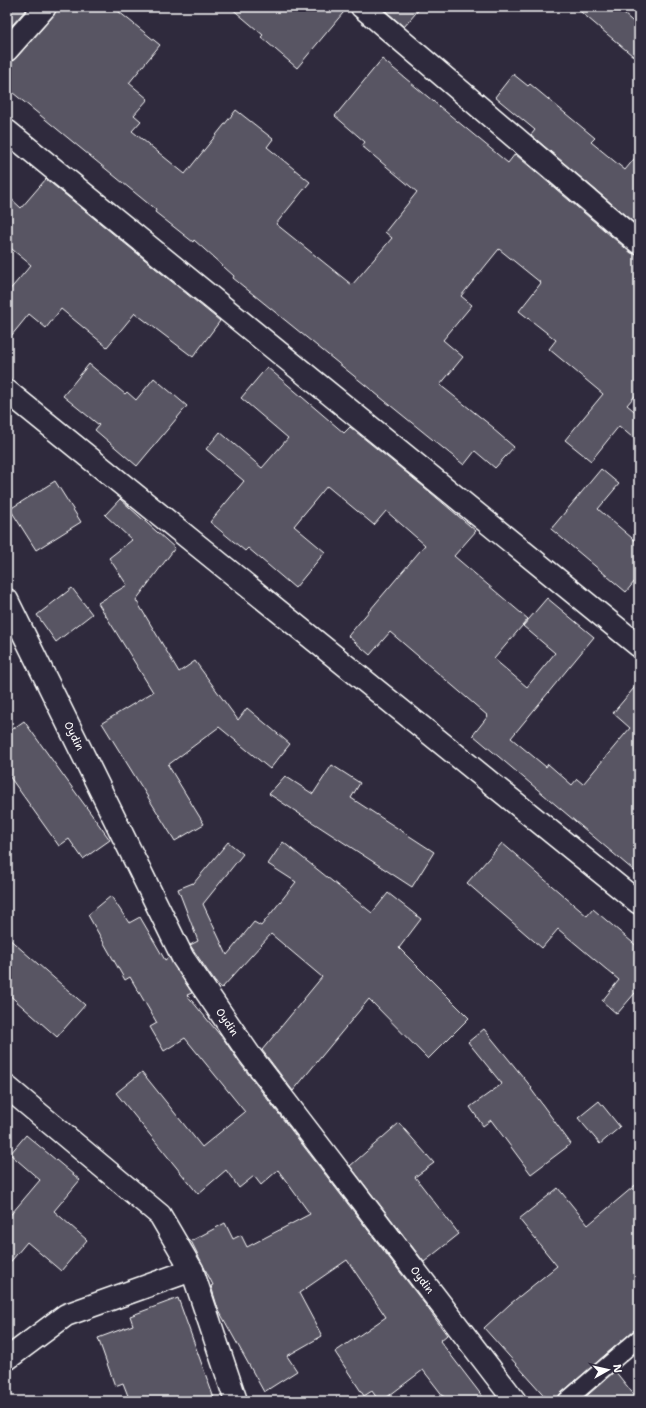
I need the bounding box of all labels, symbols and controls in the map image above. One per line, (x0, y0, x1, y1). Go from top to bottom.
street label: Oydin (61, 719, 88, 753)
street label: Oydin (212, 1005, 242, 1039)
street label: Oydin (407, 1263, 437, 1297)
north arrow (588, 1350, 628, 1390)
text: N (609, 1363, 625, 1374)

